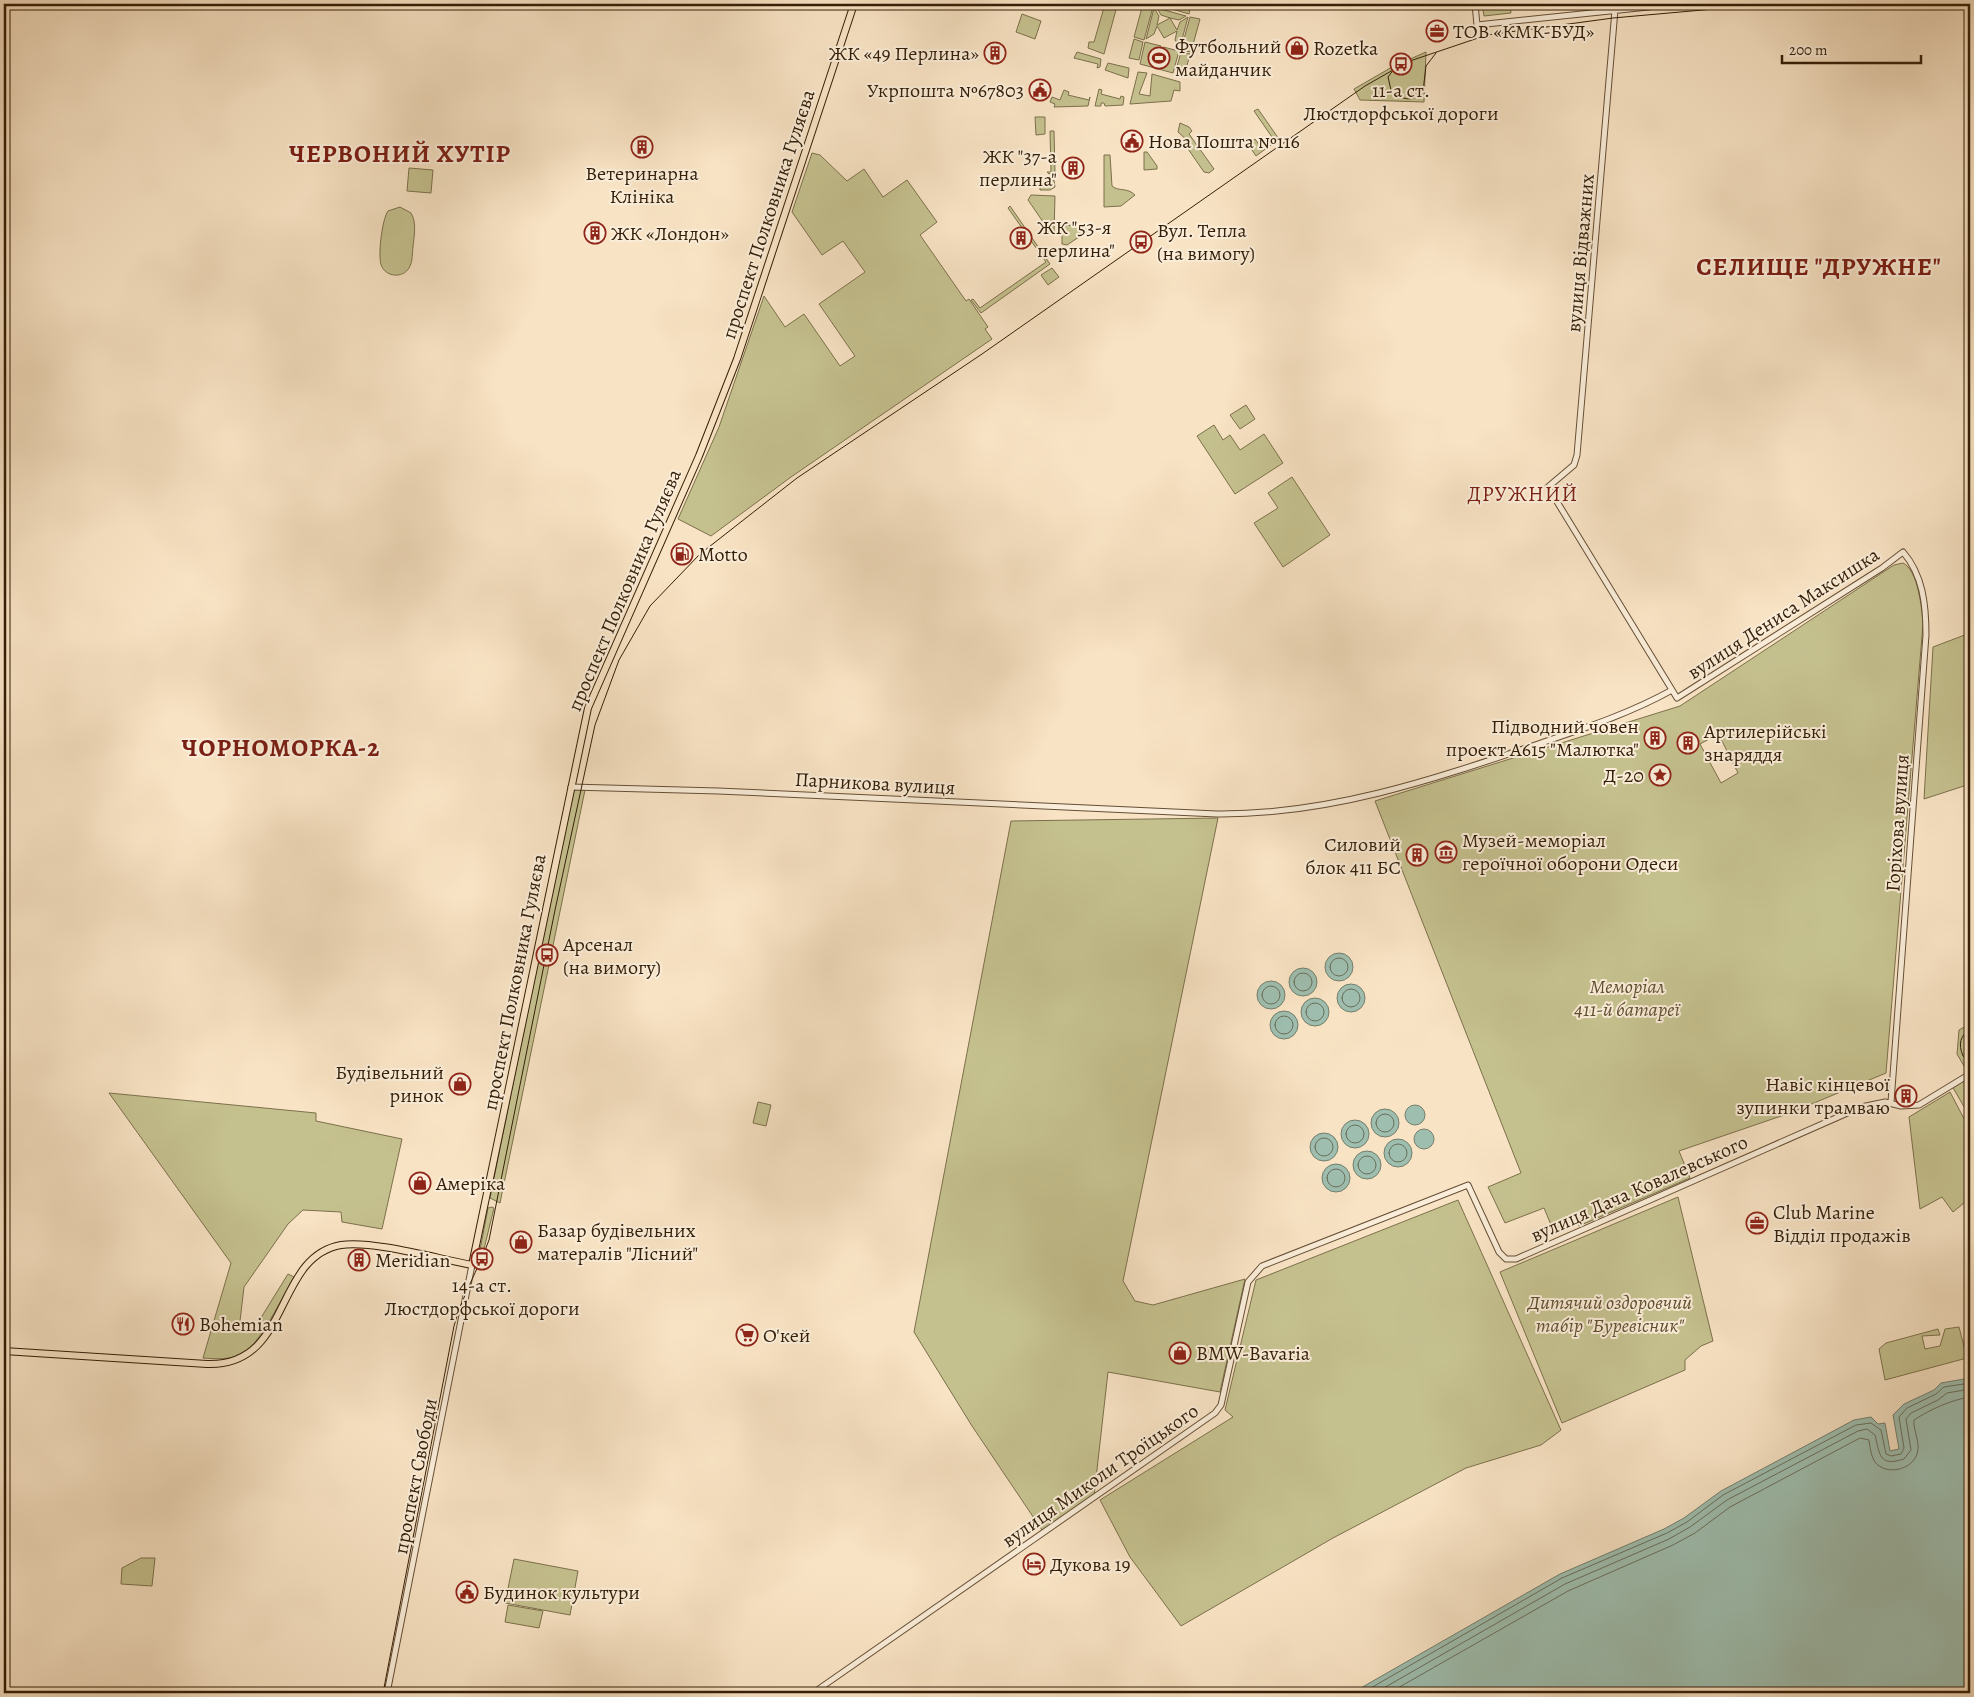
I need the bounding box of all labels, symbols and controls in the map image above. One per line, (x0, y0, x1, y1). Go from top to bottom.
place label: ТОВ «КМК-БУД» (1453, 18, 1595, 45)
office icon: ТОВ «КМК-БУД» (1425, 19, 1449, 43)
scale bar (1782, 32, 1920, 64)
place label: Футбольний майданчик (1175, 33, 1281, 83)
place label: Rozetka (1313, 35, 1379, 62)
shop icon: Rozetka (1285, 36, 1309, 60)
place label: ЖК «49 Перлина» (829, 40, 979, 67)
text: 200 m (1789, 40, 1828, 60)
building icon: ЖК «49 Перлина» (983, 41, 1007, 65)
sports icon: Футбольний майданчик (1147, 46, 1171, 70)
bus stop icon: 11-а ст. Люстдорфської дороги (1389, 52, 1413, 76)
place label: Укрпошта №67803 (867, 77, 1024, 104)
place label: 11-а ст. Люстдорфської дороги (1303, 77, 1499, 127)
public building icon: Укрпошта №67803 (1028, 78, 1052, 102)
street label: проспект Полковника Гуляєва (715, 85, 822, 342)
place label: Нова Пошта №116 (1148, 128, 1300, 155)
public building icon: Нова Пошта №116 (1120, 129, 1144, 153)
building icon: Ветеринарна Клініка (630, 135, 654, 159)
district label: ЧЕРВОНИЙ ХУТІР (289, 137, 511, 171)
place label: ЖК "37-а перлина" (979, 143, 1058, 193)
building icon: ЖК "37-а перлина" (1061, 156, 1085, 180)
place label: Ветеринарна Клініка (585, 160, 699, 210)
street label: вулиця Відважних (1560, 172, 1601, 333)
place label: ЖК "53-я перлина" (1037, 214, 1115, 264)
place label: Вул. Тепла (на вимогу) (1157, 217, 1255, 267)
place label: ЖК «Лондон» (611, 220, 729, 247)
building icon: ЖК «Лондон» (583, 221, 607, 245)
building icon: ЖК "53-я перлина" (1009, 226, 1033, 250)
bus stop icon: Вул. Тепла (на вимогу) (1129, 230, 1153, 254)
district label: СЕЛИЩЕ "ДРУЖНЕ" (1696, 250, 1942, 284)
street label: проспект Полковника Гуляєва (561, 464, 688, 715)
district label: ДРУЖНИЙ (1468, 480, 1578, 508)
place label: Motto (698, 541, 748, 568)
street label: вулиця Дениса Максишка (1682, 541, 1885, 686)
fuel station icon: Motto (670, 542, 694, 566)
place label: Підводний човен проект А615 "Малютка" (1446, 713, 1639, 763)
place label: Артилерійські знаряддя (1703, 718, 1827, 768)
building icon: Підводний човен проект А615 "Малютка" (1643, 726, 1667, 750)
district label: ЧОРНОМОРКА-2 (182, 731, 380, 765)
building icon: Артилерійські знаряддя (1676, 731, 1700, 755)
street label: Горіхова вулиця (1879, 753, 1916, 893)
place label: Д-20 (1603, 762, 1644, 789)
place icon: Д-20 (1648, 763, 1672, 787)
street label: Парникова вулиця (794, 766, 956, 801)
place label: Музей-меморіал героїчної оборони Одеси (1462, 827, 1679, 877)
place label: Силовий блок 411 БС (1305, 831, 1401, 881)
museum icon: Музей-меморіал героїчної оборони Одеси (1434, 840, 1458, 864)
building icon: Силовий блок 411 БС (1405, 843, 1429, 867)
street label: проспект Полковника Гуляєва (476, 851, 553, 1113)
place label: Арсенал (на вимогу) (562, 931, 661, 981)
bus stop icon: Арсенал (на вимогу) (535, 943, 559, 967)
park label: Меморіал 411-й батареї (1573, 973, 1681, 1023)
place label: Будівельний ринок (335, 1059, 444, 1109)
place label: Навіс кінцевої зупинки трамваю (1736, 1071, 1890, 1121)
shop icon: Будівельний ринок (448, 1072, 472, 1096)
building icon: Навіс кінцевої зупинки трамваю (1894, 1084, 1918, 1108)
street label: вулиця Дача Ковалевського (1526, 1128, 1752, 1249)
place label: Амеріка (435, 1170, 506, 1197)
shop icon: Амеріка (408, 1171, 432, 1195)
place label: Club Marine Відділ продажів (1773, 1199, 1911, 1249)
office icon: Club Marine Відділ продажів (1745, 1211, 1769, 1235)
place label: Базар будівельних матералів "Лісний" (537, 1217, 698, 1267)
shop icon: Базар будівельних матералів "Лісний" (509, 1230, 533, 1254)
place label: Meridian (375, 1247, 450, 1274)
bus stop icon: 14-а ст. Люстдорфської дороги (470, 1247, 494, 1271)
building icon: Meridian (347, 1248, 371, 1272)
place label: 14-а ст. Люстдорфської дороги (384, 1272, 580, 1322)
park label: Дитячий оздоровчий табір "Буревісник" (1526, 1289, 1692, 1339)
place label: Bohemian (199, 1311, 283, 1338)
restaurant icon: Bohemian (171, 1312, 195, 1336)
place label: О'кей (763, 1322, 811, 1349)
supermarket icon: О'кей (735, 1323, 759, 1347)
place label: BMW-Bavaria (1196, 1340, 1311, 1367)
shop icon: BMW-Bavaria (1168, 1341, 1192, 1365)
street label: проспект Свободи (387, 1396, 444, 1556)
street label: вулиця Миколи Троїцького (997, 1397, 1204, 1554)
place label: Дукова 19 (1050, 1551, 1131, 1578)
hotel icon: Дукова 19 (1022, 1552, 1046, 1576)
place label: Будинок культури (483, 1579, 640, 1606)
public building icon: Будинок культури (455, 1580, 479, 1604)

